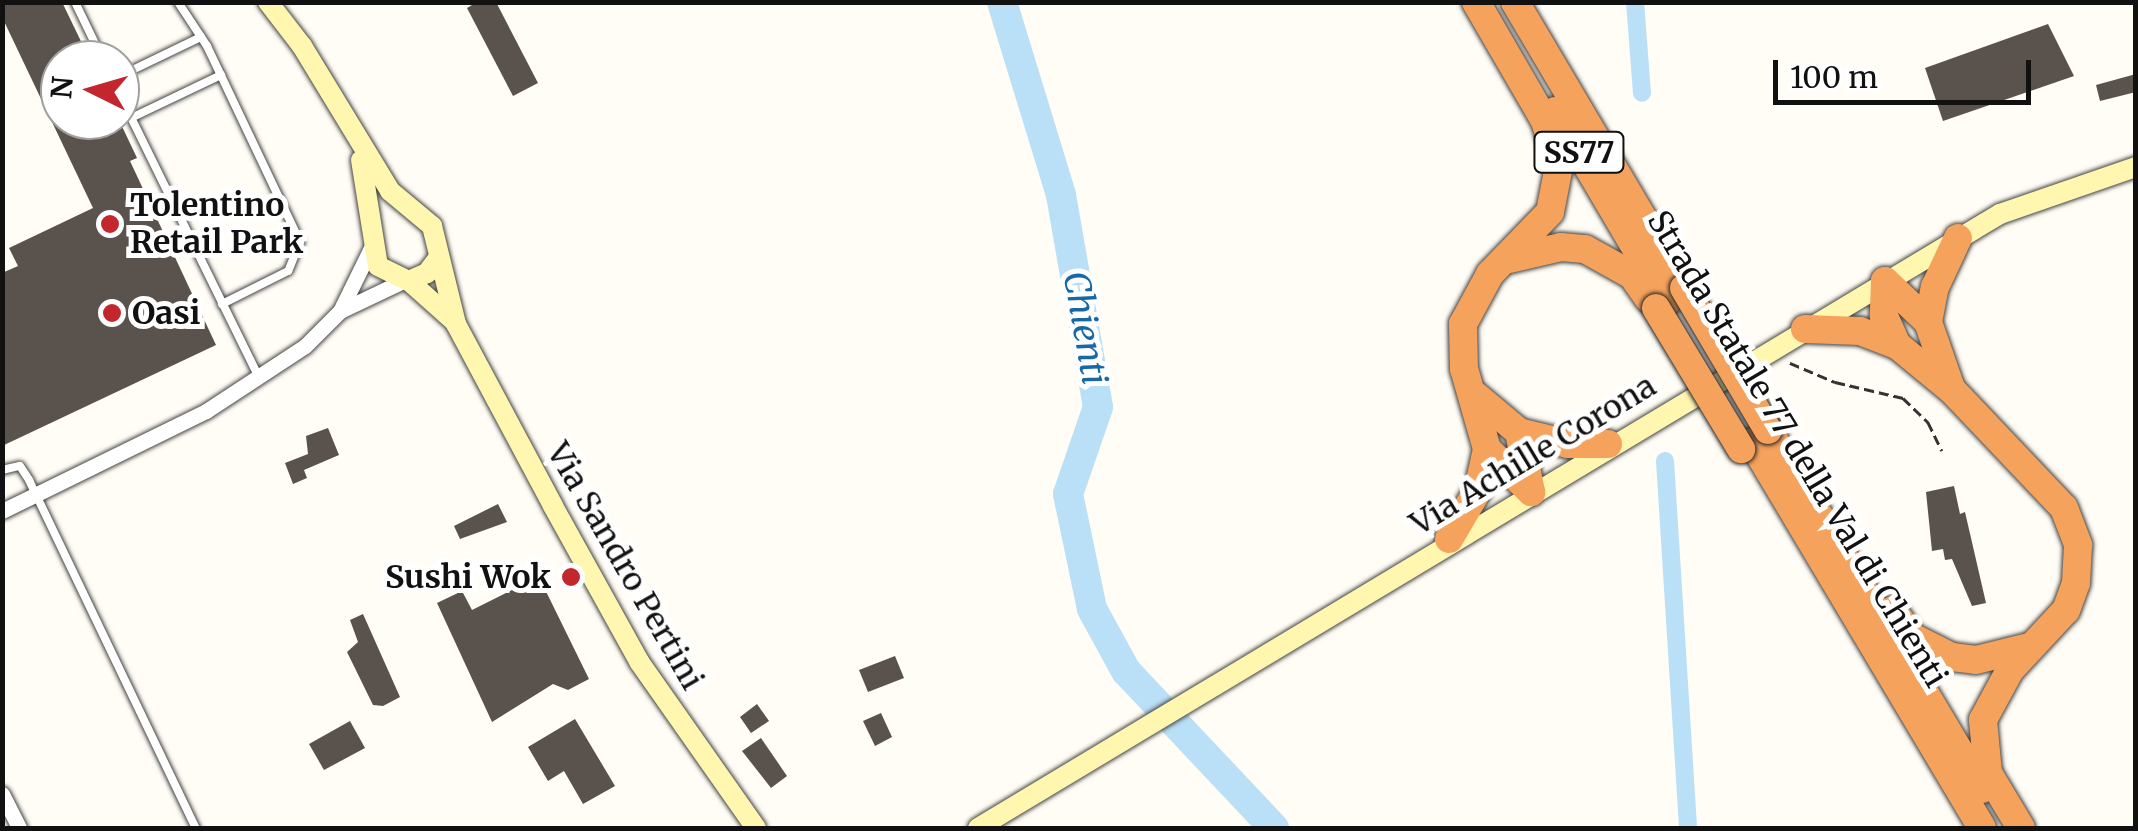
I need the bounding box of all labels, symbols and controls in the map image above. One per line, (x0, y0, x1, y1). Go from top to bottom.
north arrow (40, 40, 140, 140)
scale bar (1778, 40, 2036, 102)
text: 100 m (1790, 58, 1878, 96)
text: N (43, 75, 81, 100)
road number: SS77 (1532, 127, 1626, 177)
place label: Tolentino Retail Park (130, 187, 303, 262)
street label: Strada Statale 77 della Val di Chienti (1639, 204, 1955, 694)
marker: Tolentino Retail Park (99, 213, 121, 235)
water label: Chienti (1054, 268, 1116, 388)
place label: Oasi (132, 294, 200, 332)
marker: Oasi (101, 302, 123, 324)
street label: Via Achille Corona (1403, 367, 1663, 543)
street label: Via Sandro Pertini (539, 436, 711, 696)
place label: Sushi Wok (385, 558, 551, 596)
marker: Sushi Wok (560, 566, 582, 588)

